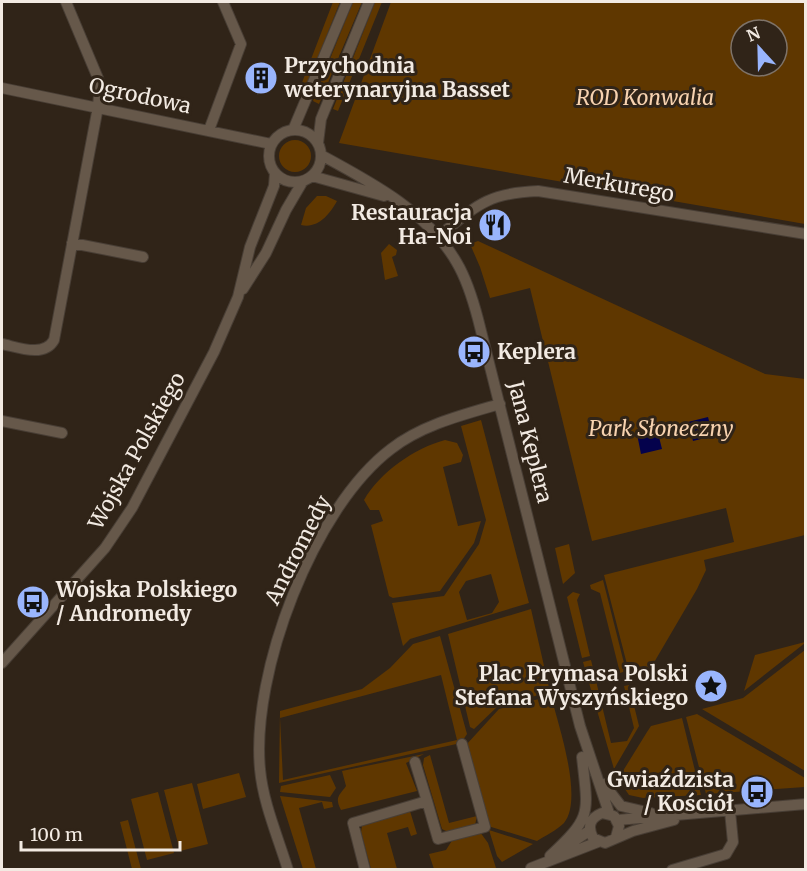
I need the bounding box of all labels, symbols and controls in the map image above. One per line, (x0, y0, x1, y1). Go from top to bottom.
north arrow (729, 18, 789, 78)
text: N (744, 22, 763, 46)
place label: Przychodnia weterynaryjna Basset (283, 52, 511, 103)
building icon: Przychodnia weterynaryjna Basset (243, 60, 279, 96)
street label: Ogrodowa (87, 72, 194, 119)
park label: ROD Konwalia (576, 84, 714, 111)
street label: Merkurego (562, 162, 676, 207)
place label: Restauracja Ha-Noi (351, 199, 472, 250)
restaurant icon: Restauracja Ha-Noi (477, 207, 513, 243)
bus stop icon: Keplera (456, 334, 492, 370)
place label: Keplera (497, 338, 576, 365)
street label: Wojska Polskiego (82, 367, 191, 535)
street label: Jana Keplera (502, 377, 559, 506)
park label: Park Słoneczny (589, 415, 733, 442)
street label: Andromedy (258, 490, 337, 610)
place label: Wojska Polskiego / Andromedy (55, 576, 237, 627)
bus stop icon: Wojska Polskiego / Andromedy (15, 584, 51, 620)
place label: Plac Prymasa Polski Stefana Wyszyńskiego (455, 660, 688, 711)
place icon: Plac Prymasa Polski Stefana Wyszyńskiego (693, 668, 729, 704)
place label: Gwiaździsta / Kościół (607, 766, 734, 817)
bus stop icon: Gwiaździsta / Kościół (739, 774, 775, 810)
scale bar (21, 814, 180, 852)
text: 100 m (30, 823, 83, 846)

